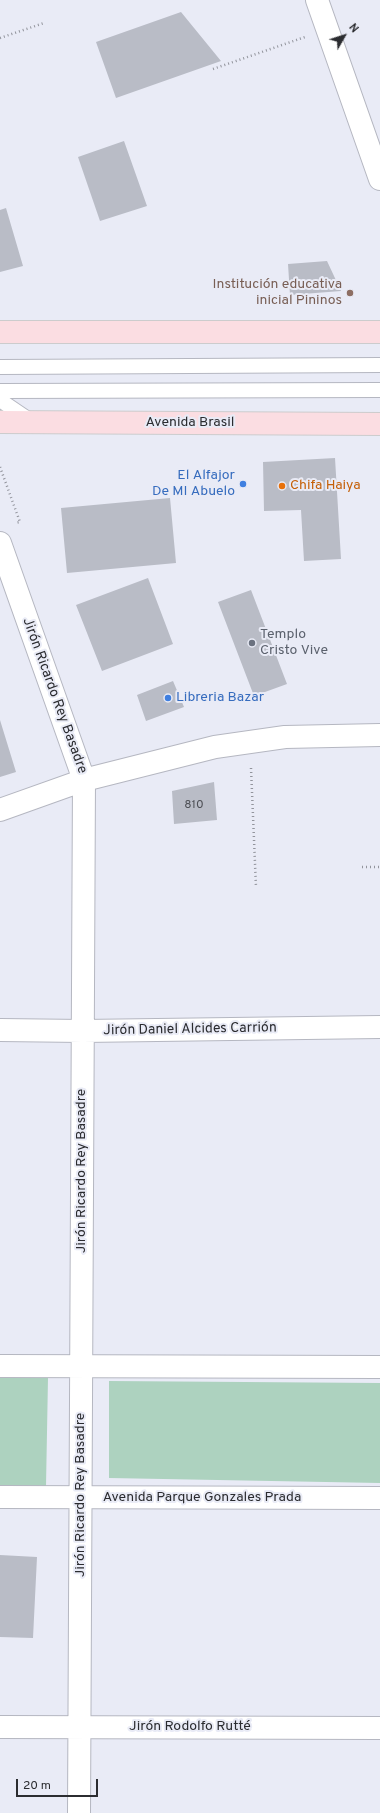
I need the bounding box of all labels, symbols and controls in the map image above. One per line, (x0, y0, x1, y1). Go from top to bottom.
north arrow (324, 16, 364, 56)
text: N (345, 21, 361, 36)
place label: Institución educativa inicial Pininos (213, 277, 342, 310)
marker: Institución educativa inicial Pininos (345, 288, 355, 298)
street label: Avenida Brasil (145, 415, 235, 431)
place label: El Alfajor De MI Abuelo (152, 468, 235, 500)
place label: Chifa Haiya (290, 478, 361, 494)
marker: El Alfajor De MI Abuelo (238, 479, 248, 489)
marker: Chifa Haiya (277, 481, 287, 491)
street label: Jirón Ricardo Rey Basadre (18, 616, 90, 776)
place label: Templo Cristo Vive (260, 627, 328, 660)
marker: Templo Cristo Vive (247, 638, 257, 648)
place label: Libreria Bazar (176, 690, 264, 706)
marker: Libreria Bazar (163, 693, 173, 703)
house number: 810 (184, 799, 204, 813)
street label: Jirón Daniel Alcides Carrión (103, 1020, 277, 1040)
street label: Jirón Ricardo Rey Basadre (74, 1089, 90, 1253)
street label: Jirón Ricardo Rey Basadre (73, 1413, 89, 1577)
street label: Avenida Parque Gonzales Prada (103, 1490, 301, 1506)
street label: Jirón Rodolfo Rutté (129, 1719, 251, 1735)
scale bar (18, 1771, 100, 1797)
text: 20 m (23, 1778, 51, 1794)

